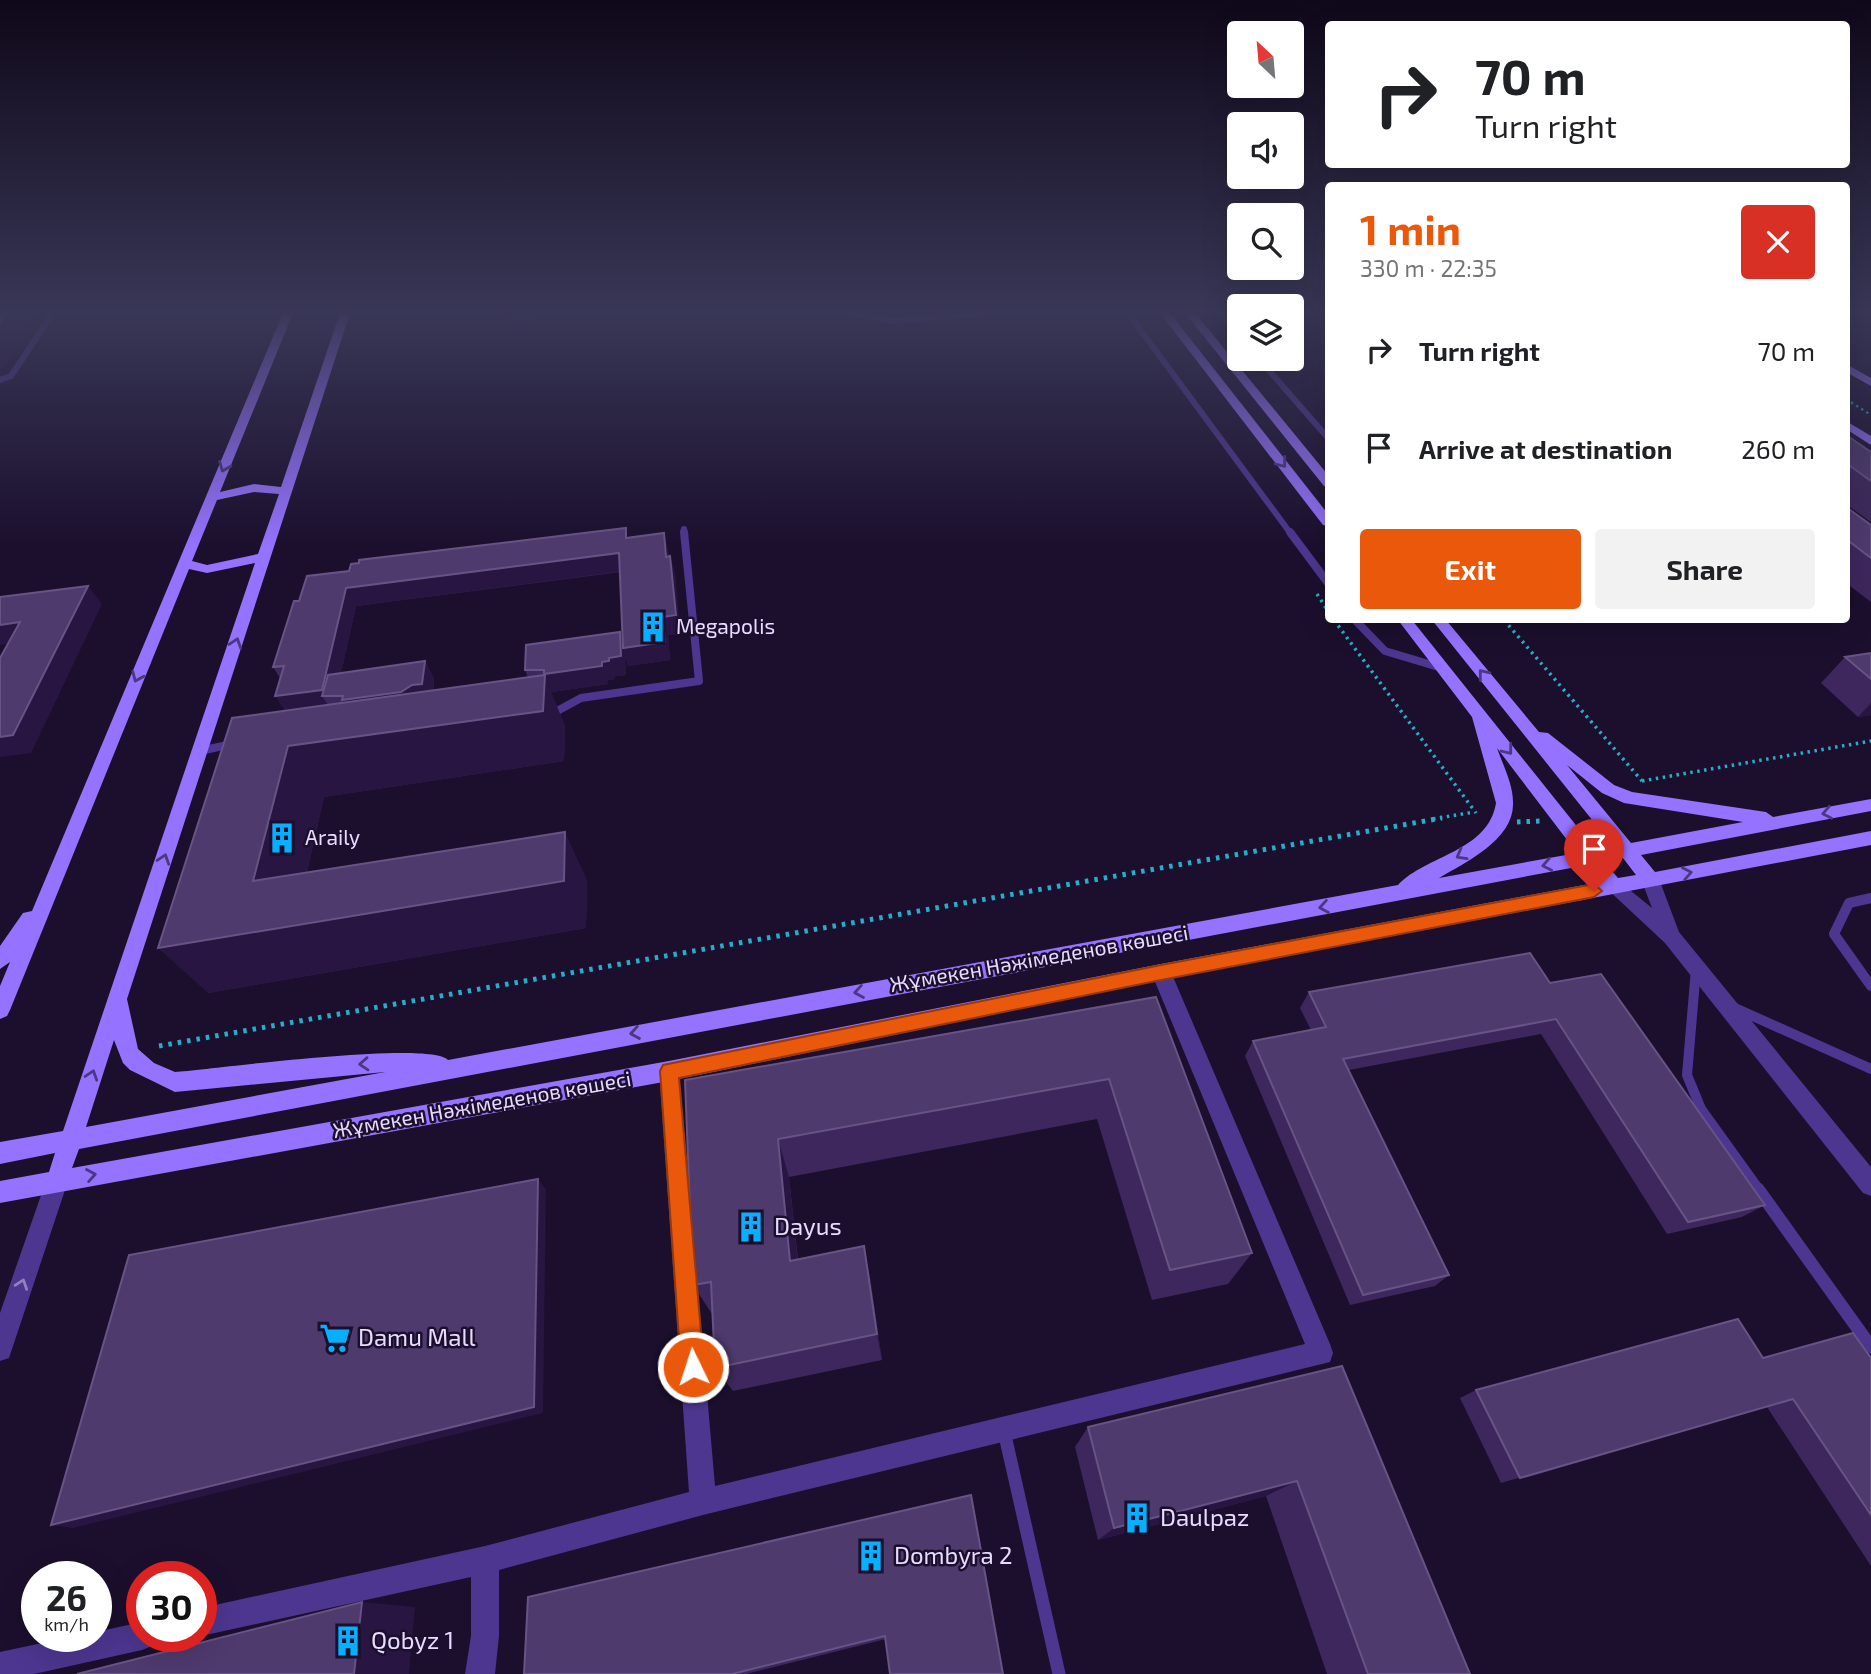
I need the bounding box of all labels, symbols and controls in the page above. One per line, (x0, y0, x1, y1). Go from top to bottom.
north arrow (1227, 21, 1304, 98)
map controls (1227, 21, 1304, 371)
text: 70 m (1475, 46, 1586, 105)
icon: right (1360, 49, 1451, 140)
text: Turn right (1475, 106, 1617, 144)
button: sound (1227, 112, 1304, 189)
button: search (1227, 203, 1304, 280)
text: 1 min (1360, 203, 1461, 253)
button: close (1741, 205, 1815, 279)
text: 330 m · 22:35 (1360, 254, 1497, 282)
button: layers (1227, 294, 1304, 371)
icon: right (1360, 331, 1398, 369)
text: Turn right (1419, 335, 1540, 366)
text: 70 m (1757, 335, 1815, 366)
icon: arrive (1360, 429, 1398, 467)
text: Arrive at destination (1419, 433, 1672, 464)
text: 260 m (1741, 433, 1815, 464)
one-way arrow (1274, 455, 1287, 468)
one-way arrow (219, 460, 233, 472)
button: Exit (1360, 529, 1581, 609)
button: Share (1595, 529, 1815, 609)
building icon: Megapolis (636, 610, 670, 644)
place label: Megapolis (676, 613, 775, 638)
one-way arrow (227, 637, 242, 649)
one-way arrow (131, 670, 145, 682)
one-way arrow (1479, 670, 1492, 682)
one-way arrow (1499, 743, 1512, 755)
one-way arrow (1821, 805, 1833, 820)
pin (1564, 819, 1624, 891)
building icon: Araily (265, 821, 299, 855)
place label: Araily (305, 824, 360, 849)
icon: arrive (1575, 830, 1613, 868)
one-way arrow (1456, 847, 1468, 860)
one-way arrow (156, 853, 170, 865)
one-way arrow (1541, 857, 1553, 872)
one-way arrow (1681, 866, 1693, 881)
one-way arrow (1318, 899, 1330, 914)
street label: Жұмекен Нәжімеденов көшесі (888, 919, 1190, 996)
one-way arrow (853, 984, 865, 999)
one-way arrow (629, 1025, 641, 1040)
one-way arrow (358, 1056, 369, 1071)
street label: Жұмекен Нәжімеденов көшесі (331, 1065, 633, 1142)
one-way arrow (84, 1069, 98, 1081)
one-way arrow (85, 1168, 97, 1183)
building icon: Dayus (734, 1210, 768, 1244)
place label: Dayus (774, 1211, 842, 1240)
one-way arrow (14, 1279, 28, 1291)
supermarket icon: Damu Mall (318, 1321, 352, 1355)
place label: Damu Mall (358, 1322, 476, 1351)
position arrow (656, 1330, 730, 1404)
building icon: Daulpaz (1120, 1501, 1154, 1535)
place label: Daulpaz (1160, 1502, 1249, 1531)
building icon: Dombyra 2 (854, 1539, 888, 1573)
place label: Dombyra 2 (894, 1540, 1013, 1569)
speed limit sign: 30 (126, 1561, 217, 1652)
text: 26 (46, 1576, 87, 1618)
text: km/h (44, 1613, 89, 1635)
building icon: Qobyz 1 (331, 1624, 365, 1658)
place label: Qobyz 1 (371, 1625, 454, 1654)

